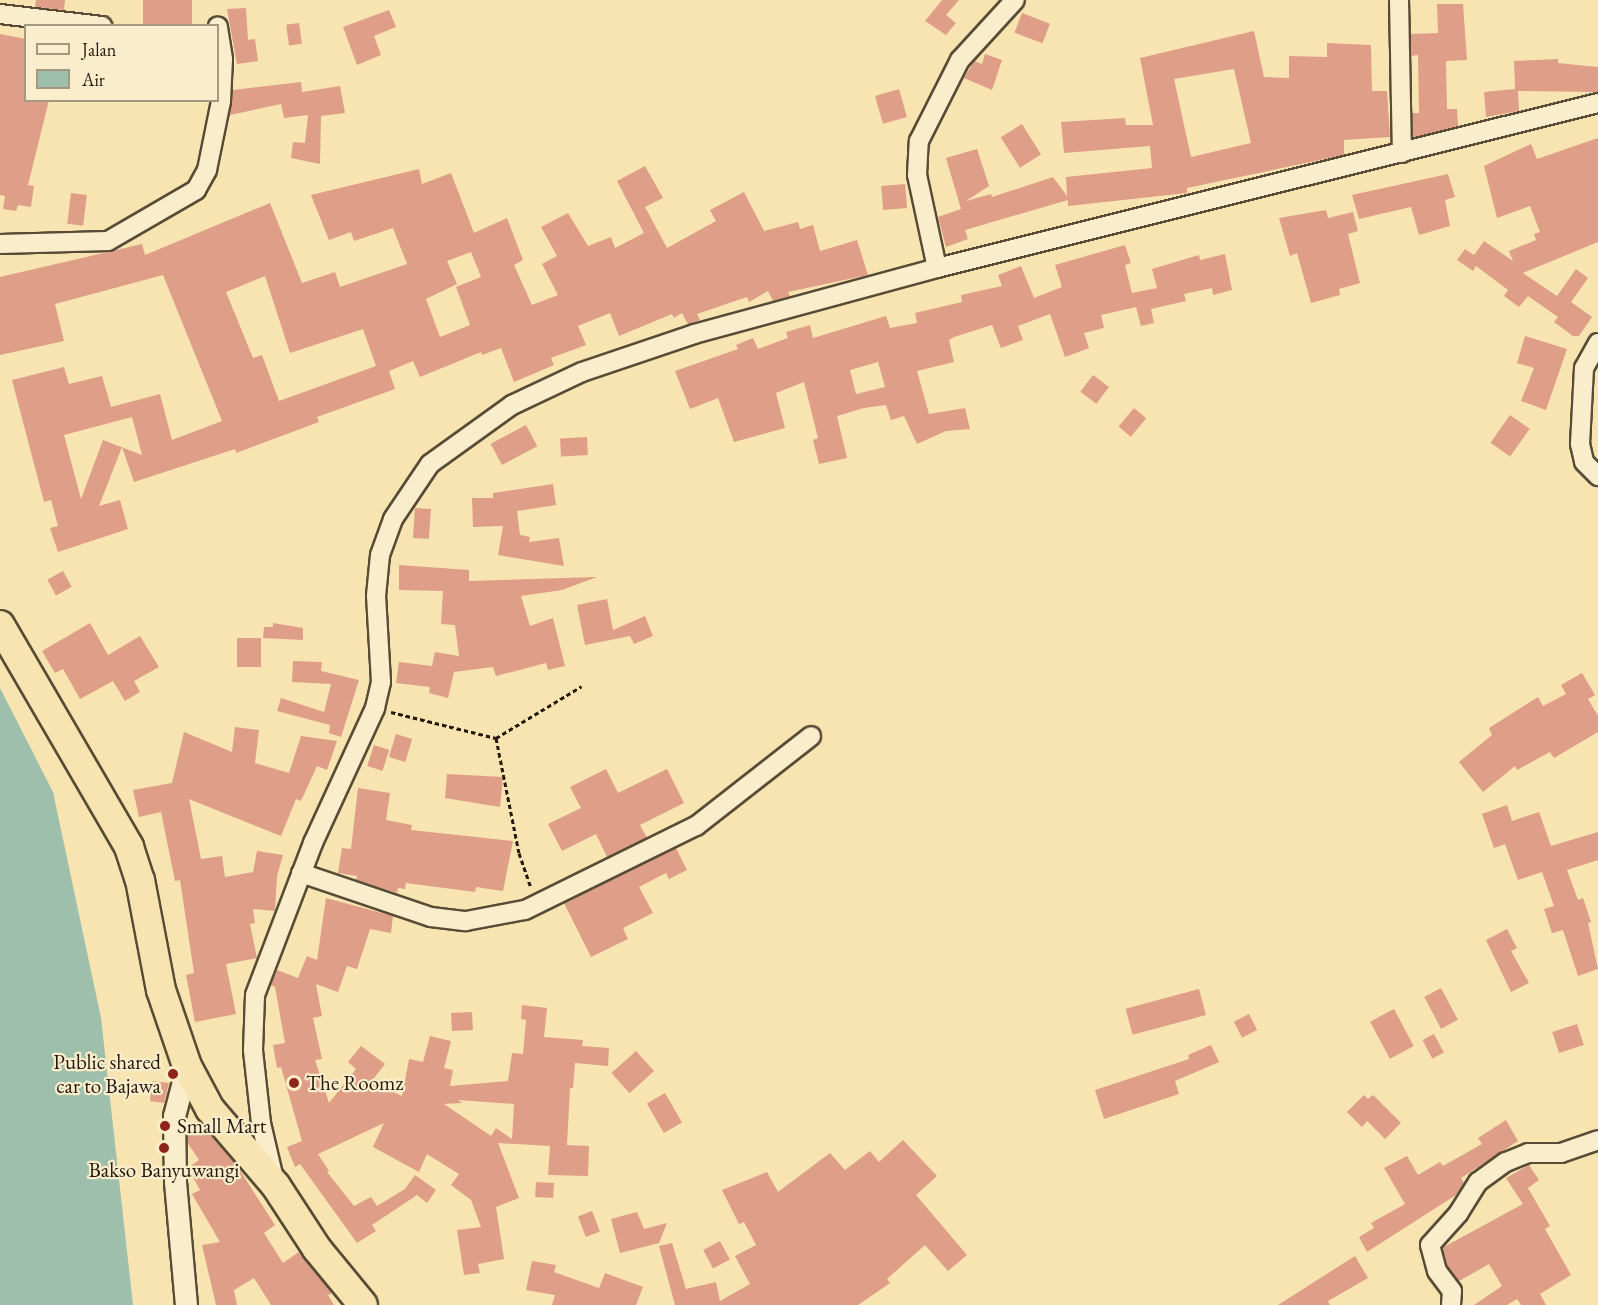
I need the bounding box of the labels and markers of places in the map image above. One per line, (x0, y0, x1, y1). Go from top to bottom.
place label: Public shared car to Bajawa (53, 1049, 161, 1099)
marker: Public shared car to Bajawa (166, 1067, 180, 1081)
place label: The Roomz (306, 1070, 403, 1096)
marker: The Roomz (287, 1076, 301, 1090)
place label: Small Mart (177, 1113, 266, 1139)
marker: Small Mart (158, 1119, 172, 1133)
marker: Bakso Banyuwangi (157, 1141, 171, 1155)
place label: Bakso Banyuwangi (89, 1157, 239, 1183)

